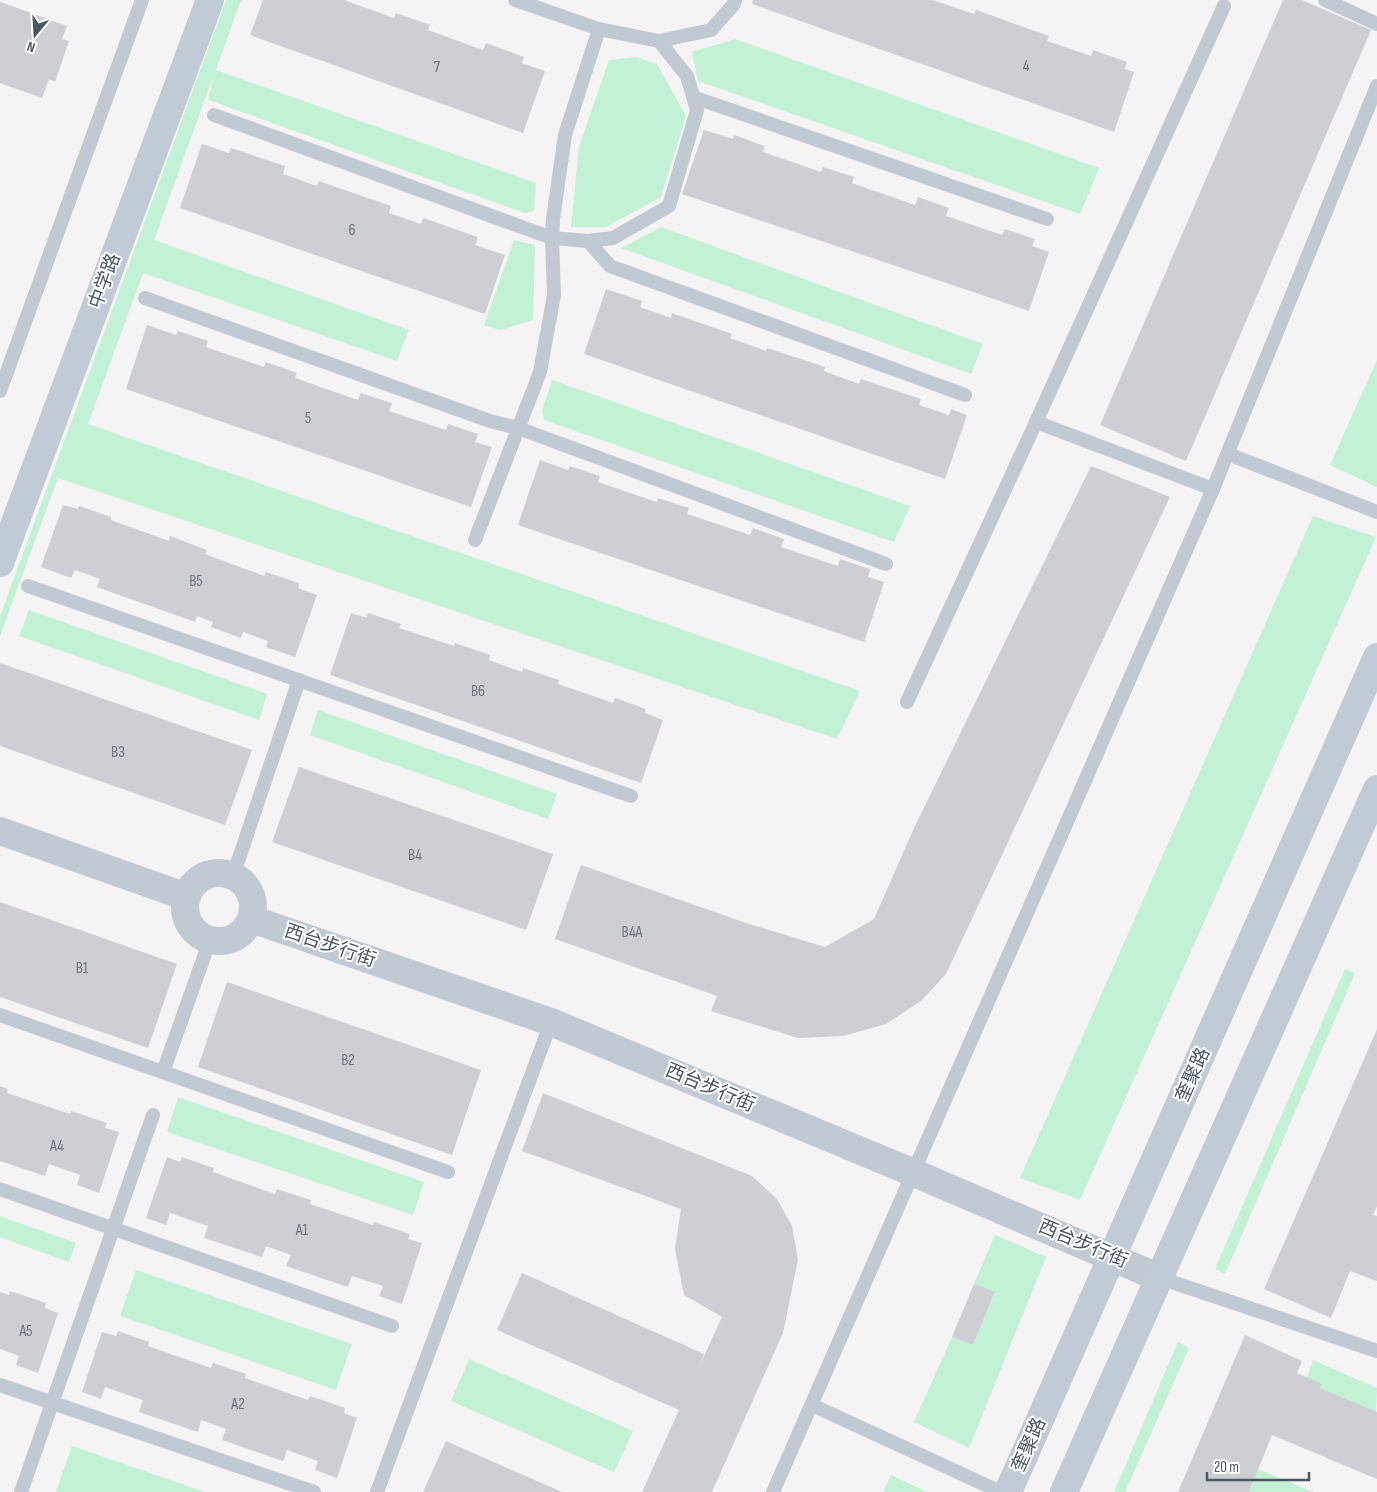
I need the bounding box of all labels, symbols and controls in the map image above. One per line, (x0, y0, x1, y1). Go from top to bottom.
north arrow (10, 10, 60, 60)
text: N (25, 38, 37, 56)
house number: 4 (1023, 57, 1030, 76)
house number: 7 (434, 58, 441, 77)
house number: 6 (348, 221, 356, 240)
street label: 中学路 (84, 250, 126, 312)
house number: 5 (305, 409, 311, 428)
house number: B5 (189, 572, 203, 591)
house number: B6 (471, 682, 485, 701)
house number: B3 (111, 743, 125, 762)
house number: B4 (408, 846, 422, 865)
street label: 西台步行街 (281, 920, 379, 972)
house number: B4A (622, 923, 643, 942)
house number: B1 (76, 959, 89, 978)
street label: 奎聚路 (1171, 1044, 1215, 1106)
house number: B2 (341, 1051, 355, 1070)
street label: 西台步行街 (662, 1059, 758, 1117)
house number: A4 (49, 1137, 64, 1156)
street label: 西台步行街 (1035, 1215, 1131, 1273)
house number: A1 (295, 1221, 309, 1240)
house number: A5 (18, 1322, 33, 1341)
house number: A2 (230, 1395, 245, 1414)
street label: 奎聚路 (1007, 1414, 1051, 1476)
scale bar (1207, 1450, 1310, 1482)
text: 20 m (1214, 1458, 1239, 1477)

